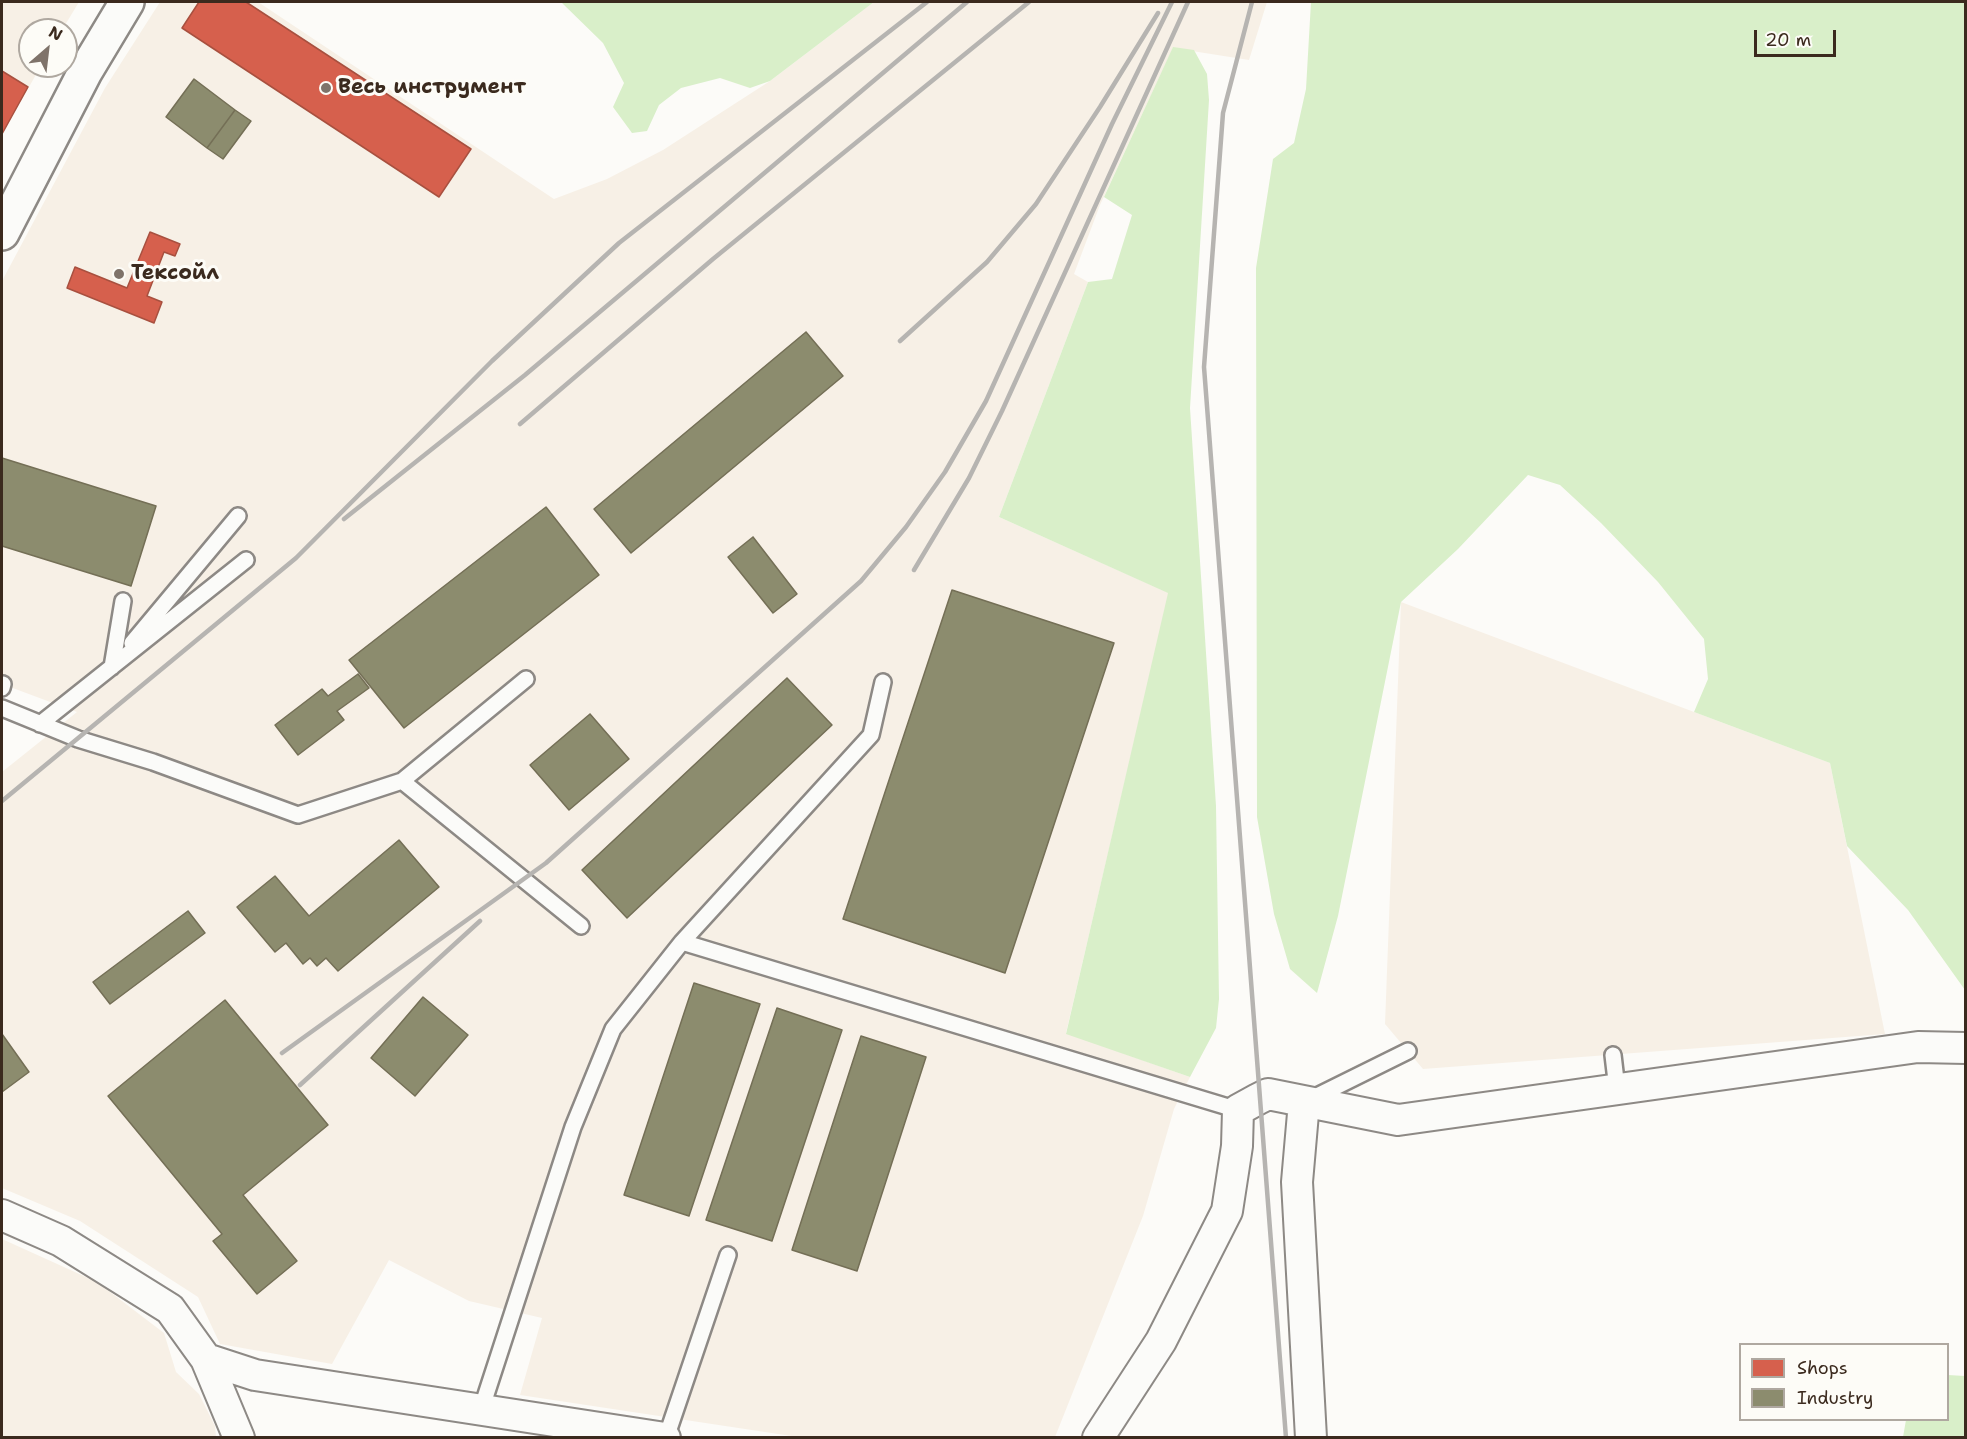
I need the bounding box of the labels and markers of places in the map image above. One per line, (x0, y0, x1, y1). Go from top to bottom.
place label: Весь инструмент (338, 75, 526, 101)
marker: Весь инструмент (319, 81, 333, 95)
place label: Тексойл (131, 261, 219, 287)
marker: Тексойл (112, 267, 126, 281)

